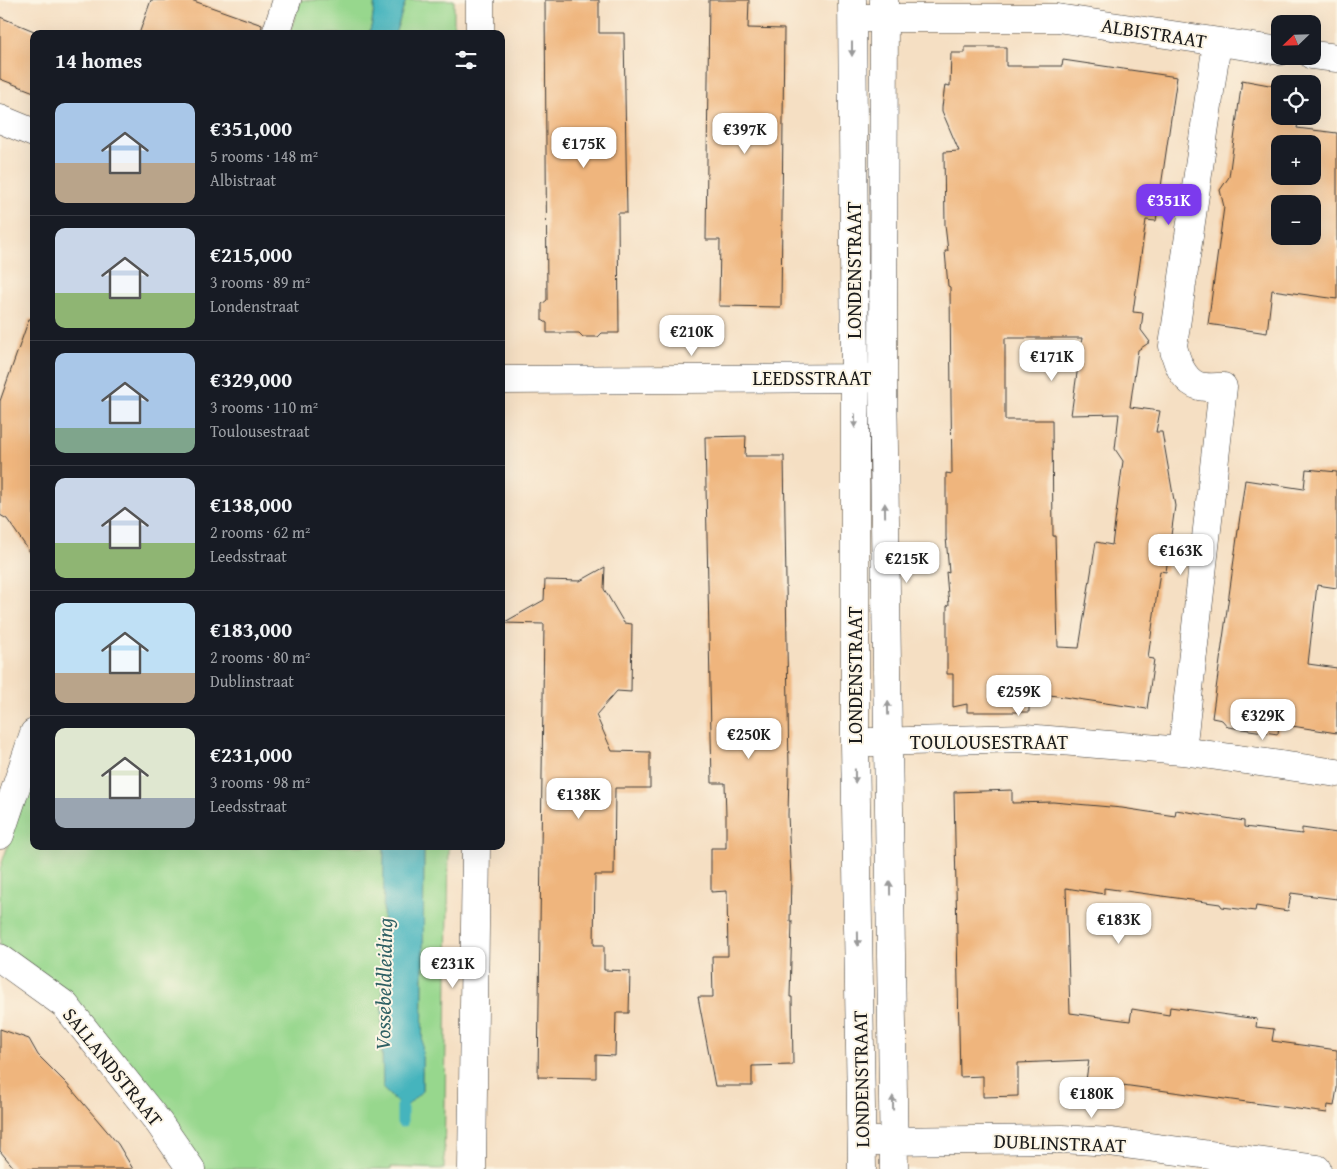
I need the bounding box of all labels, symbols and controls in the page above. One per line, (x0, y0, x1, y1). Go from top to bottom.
street label: ALBISTRAAT (1099, 10, 1209, 55)
north arrow (1271, 15, 1321, 65)
map controls (1271, 15, 1321, 245)
one-way arrow (848, 41, 856, 57)
text: 14 homes (55, 45, 142, 76)
icon: filters (452, 46, 480, 74)
button: locate (1271, 75, 1321, 125)
pin: €397K (710, 112, 780, 155)
text: €351,000 (210, 113, 292, 144)
text: €397K (723, 117, 767, 141)
icon: home (95, 123, 155, 183)
pin: €175K (549, 126, 619, 169)
text: €175K (562, 131, 606, 155)
button: + (1271, 135, 1321, 185)
text: 5 rooms · 148 m² (210, 144, 318, 168)
text: Albistraat (210, 168, 276, 192)
pin: €351K (1134, 184, 1204, 226)
text: €351K (1147, 188, 1191, 212)
button: − (1271, 195, 1321, 245)
street label: LONDENSTRAAT (839, 201, 868, 339)
text: €215,000 (210, 239, 292, 270)
icon: home (95, 248, 155, 308)
text: 3 rooms · 89 m² (210, 270, 310, 294)
text: Londenstraat (210, 294, 299, 318)
pin: €210K (657, 314, 727, 357)
text: €210K (670, 319, 714, 343)
pin: €171K (1017, 340, 1087, 382)
text: €171K (1030, 344, 1074, 368)
street label: LEEDSSTRAAT (753, 363, 871, 392)
text: €329,000 (210, 364, 292, 395)
icon: home (95, 373, 155, 433)
text: 3 rooms · 110 m² (210, 395, 318, 419)
one-way arrow (851, 413, 859, 429)
text: Toulousestraat (210, 419, 310, 443)
text: €138,000 (210, 489, 292, 520)
icon: home (95, 498, 155, 558)
one-way arrow (881, 502, 889, 518)
text: 2 rooms · 62 m² (210, 520, 310, 544)
pin: €163K (1146, 534, 1216, 576)
text: €163K (1159, 538, 1203, 562)
pin: €215K (872, 542, 942, 584)
text: Leedsstraat (210, 544, 287, 568)
text: €215K (885, 546, 929, 570)
street label: LONDENSTRAAT (840, 606, 869, 744)
text: €183,000 (210, 614, 292, 645)
icon: home (95, 623, 155, 683)
text: 2 rooms · 80 m² (210, 645, 310, 669)
text: Dublinstraat (210, 669, 294, 693)
pin: €259K (984, 674, 1054, 717)
text: €259K (997, 679, 1041, 703)
pin: €329K (1228, 698, 1298, 741)
one-way arrow (884, 700, 892, 716)
text: €329K (1241, 703, 1285, 727)
pin: €250K (714, 718, 784, 760)
text: €250K (727, 722, 771, 746)
street label: TOULOUSESTRAAT (910, 727, 1068, 756)
text: €231,000 (210, 739, 292, 770)
icon: home (95, 748, 155, 808)
one-way arrow (851, 768, 859, 784)
text: 3 rooms · 98 m² (210, 770, 310, 794)
pin: €138K (544, 778, 614, 820)
text: €138K (557, 782, 601, 806)
text: Leedsstraat (210, 794, 287, 818)
one-way arrow (886, 880, 894, 896)
pin: €183K (1084, 902, 1154, 945)
text: €183K (1097, 907, 1141, 931)
water label: Vossebeldleiding (367, 917, 400, 1051)
one-way arrow (854, 931, 862, 947)
pin: €231K (418, 946, 488, 989)
text: €231K (431, 951, 475, 975)
street label: SALLANDSTRAAT (56, 1001, 171, 1132)
street label: LONDENSTRAAT (845, 1010, 876, 1148)
pin: €180K (1057, 1076, 1127, 1119)
text: €180K (1070, 1081, 1114, 1105)
one-way arrow (889, 1095, 897, 1111)
street label: DUBLINSTRAAT (993, 1126, 1127, 1159)

